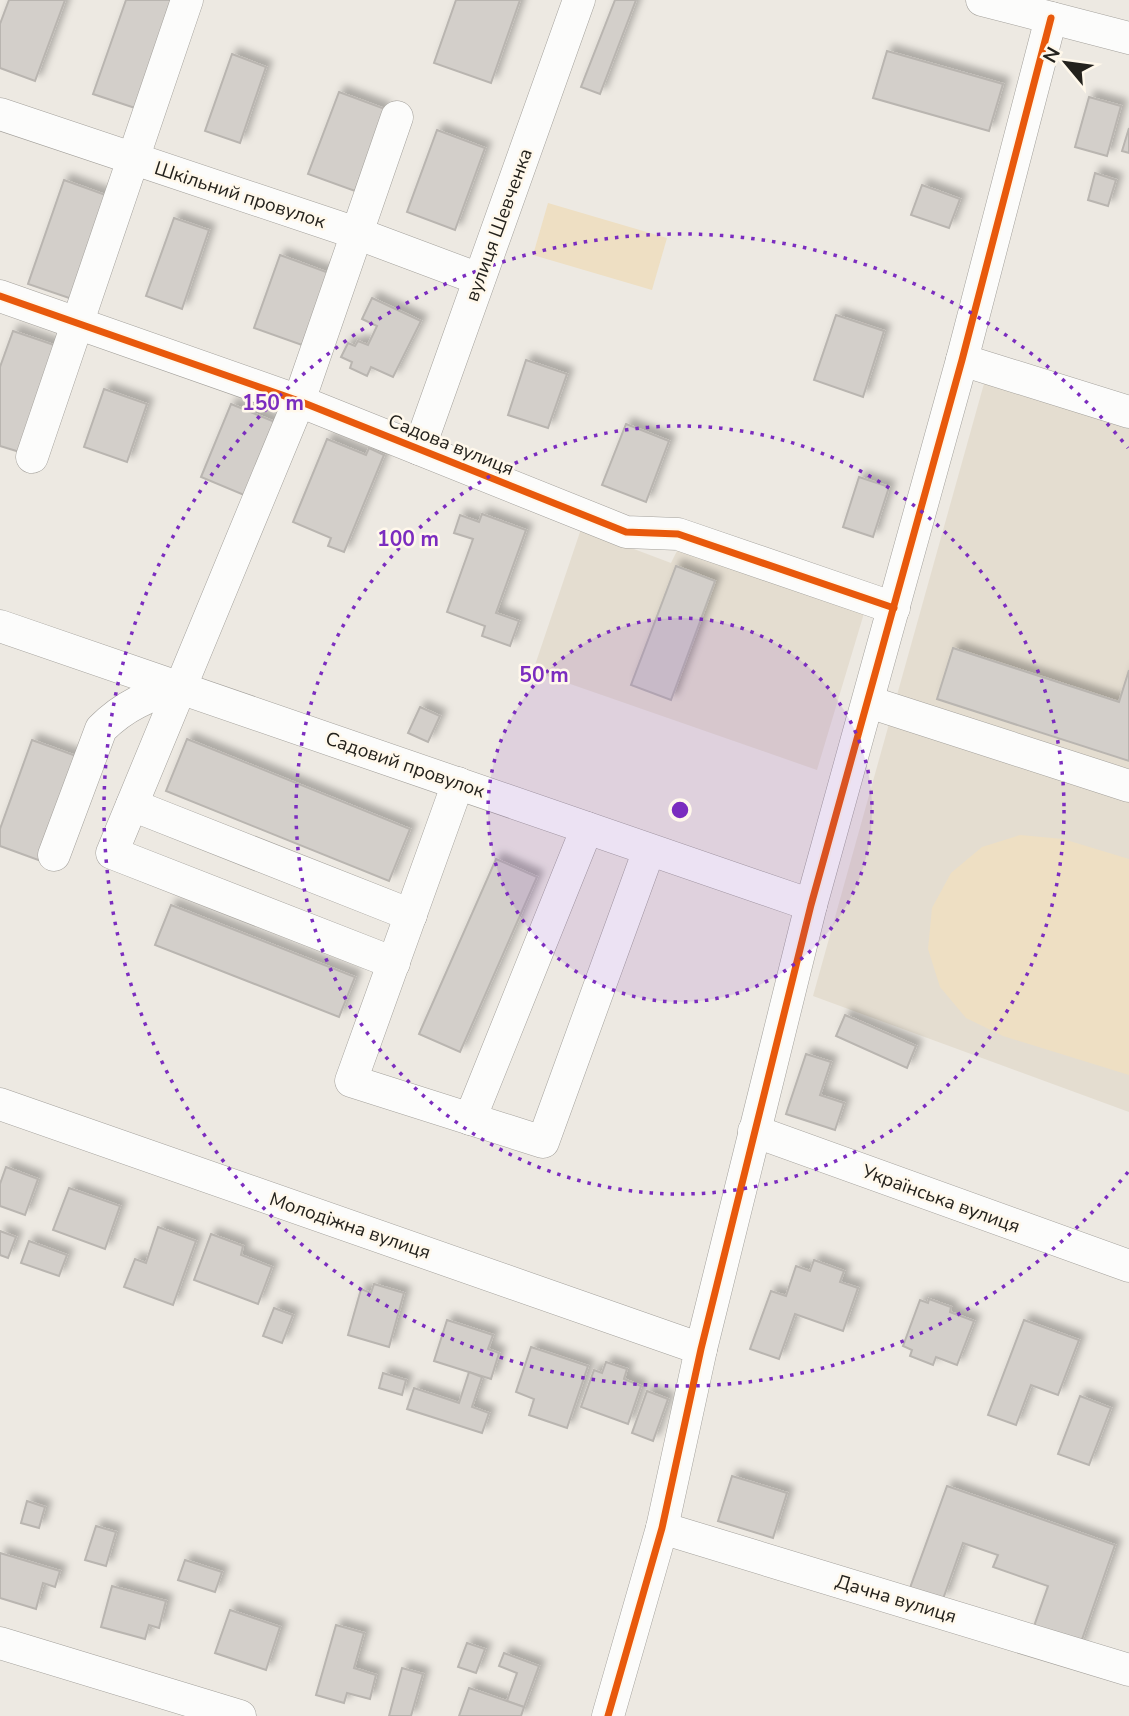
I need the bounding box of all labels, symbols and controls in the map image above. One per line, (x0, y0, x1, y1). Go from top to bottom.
north arrow (1031, 28, 1101, 98)
text: N (1037, 43, 1067, 68)
street label: вулиця Шевченка (459, 145, 539, 305)
street label: Шкільний провулок (151, 155, 329, 235)
text: 150 m (242, 389, 304, 417)
street label: Садова вулиця (384, 408, 518, 482)
text: 100 m (377, 525, 439, 553)
text: 50 m (519, 661, 569, 689)
street label: Садовий провулок (322, 726, 488, 804)
centre of rings (668, 798, 692, 822)
street label: Українська вулиця (858, 1158, 1024, 1240)
street label: Молодіжна вулиця (266, 1186, 434, 1266)
street label: Дачна вулиця (832, 1568, 960, 1630)

